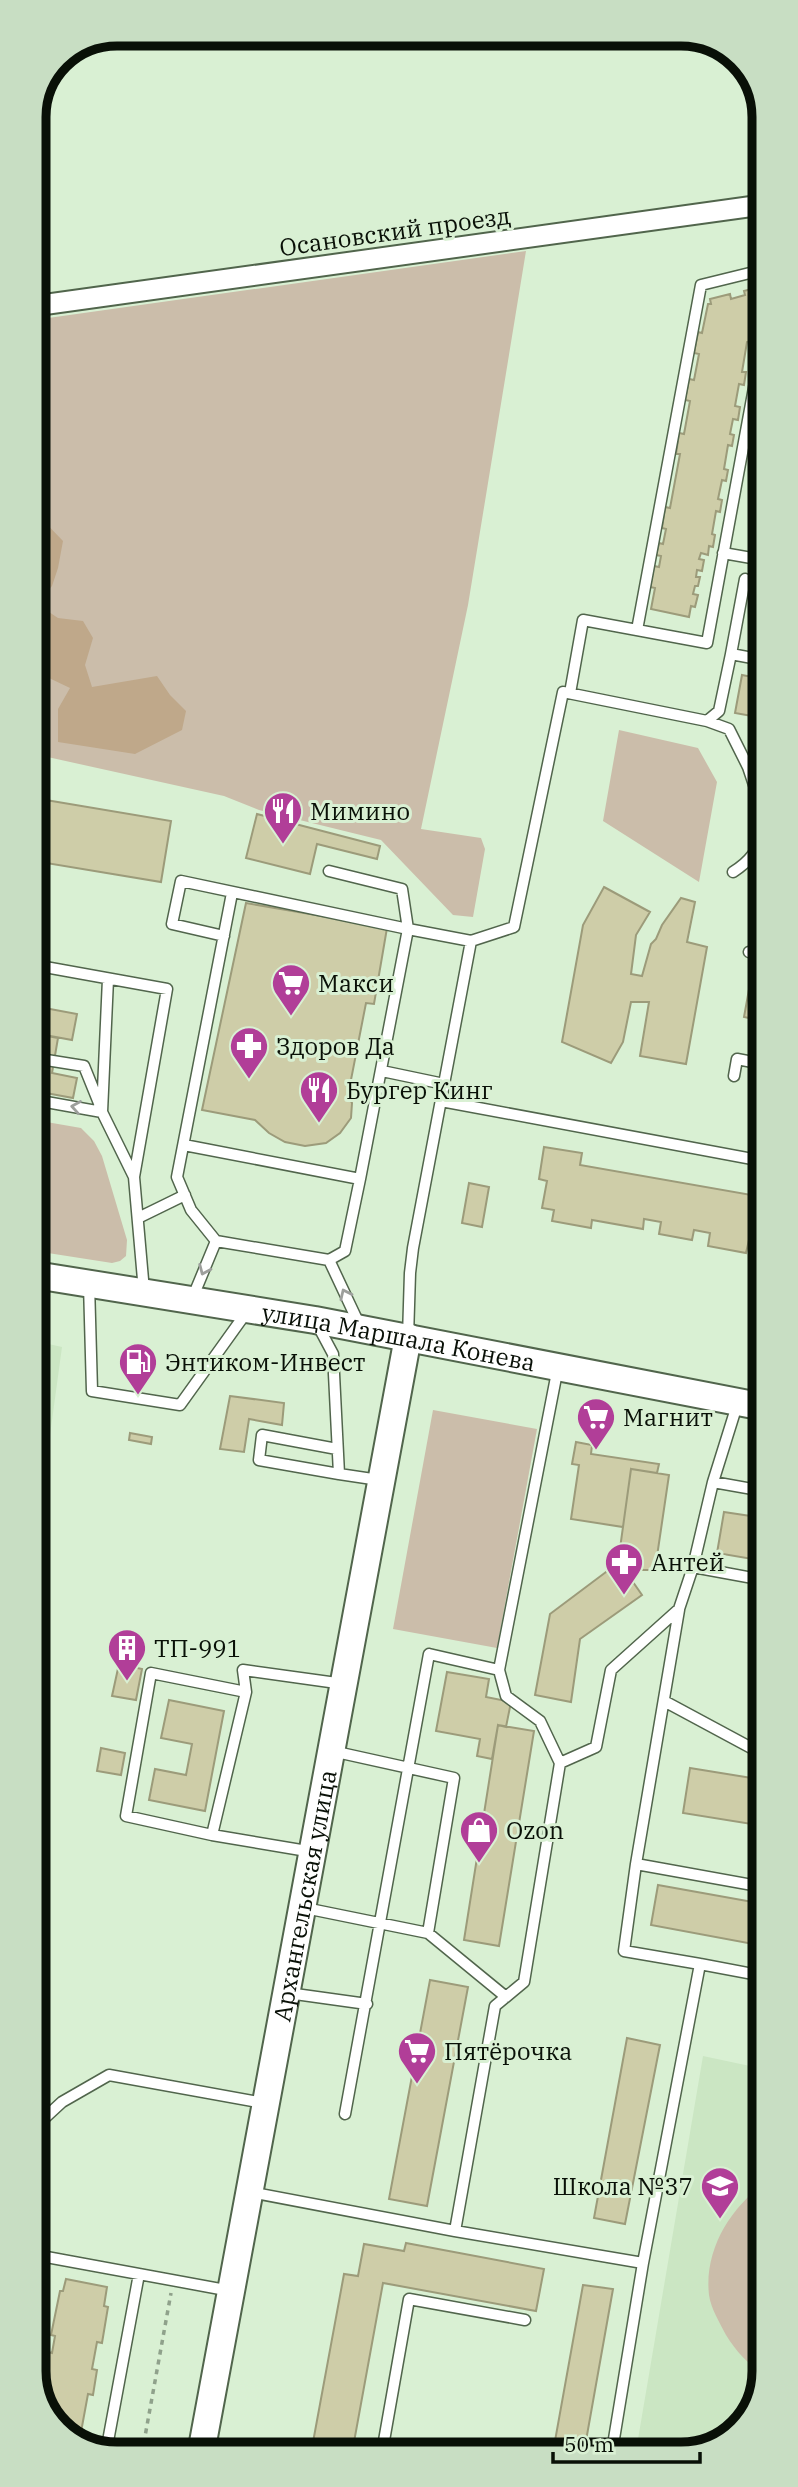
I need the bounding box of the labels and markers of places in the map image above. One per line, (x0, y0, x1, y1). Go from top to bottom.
restaurant icon: Мимино (262, 790, 304, 845)
place label: Мимино (310, 795, 410, 827)
supermarket icon: Макси (270, 962, 312, 1017)
place label: Макси (318, 967, 394, 999)
pharmacy icon: Здоров Да (228, 1025, 270, 1080)
place label: Здоров Да (276, 1030, 395, 1062)
restaurant icon: Бургер Кинг (298, 1069, 340, 1124)
place label: Бургер Кинг (346, 1074, 493, 1106)
fuel station icon: Энтиком-Инвест (117, 1341, 159, 1396)
place label: Энтиком-Инвест (165, 1346, 366, 1378)
supermarket icon: Магнит (575, 1396, 617, 1451)
place label: Магнит (623, 1401, 713, 1433)
pharmacy icon: Антей (603, 1541, 645, 1596)
place label: Антей (651, 1546, 725, 1578)
building icon: ТП-991 (106, 1627, 148, 1682)
place label: ТП-991 (154, 1632, 241, 1664)
shop icon: Ozon (458, 1809, 500, 1864)
place label: Ozon (506, 1814, 564, 1846)
supermarket icon: Пятёрочка (396, 2030, 438, 2085)
place label: Пятёрочка (444, 2035, 572, 2067)
school or university icon: Школа №37 (699, 2165, 741, 2220)
place label: Школа №37 (553, 2170, 693, 2202)

